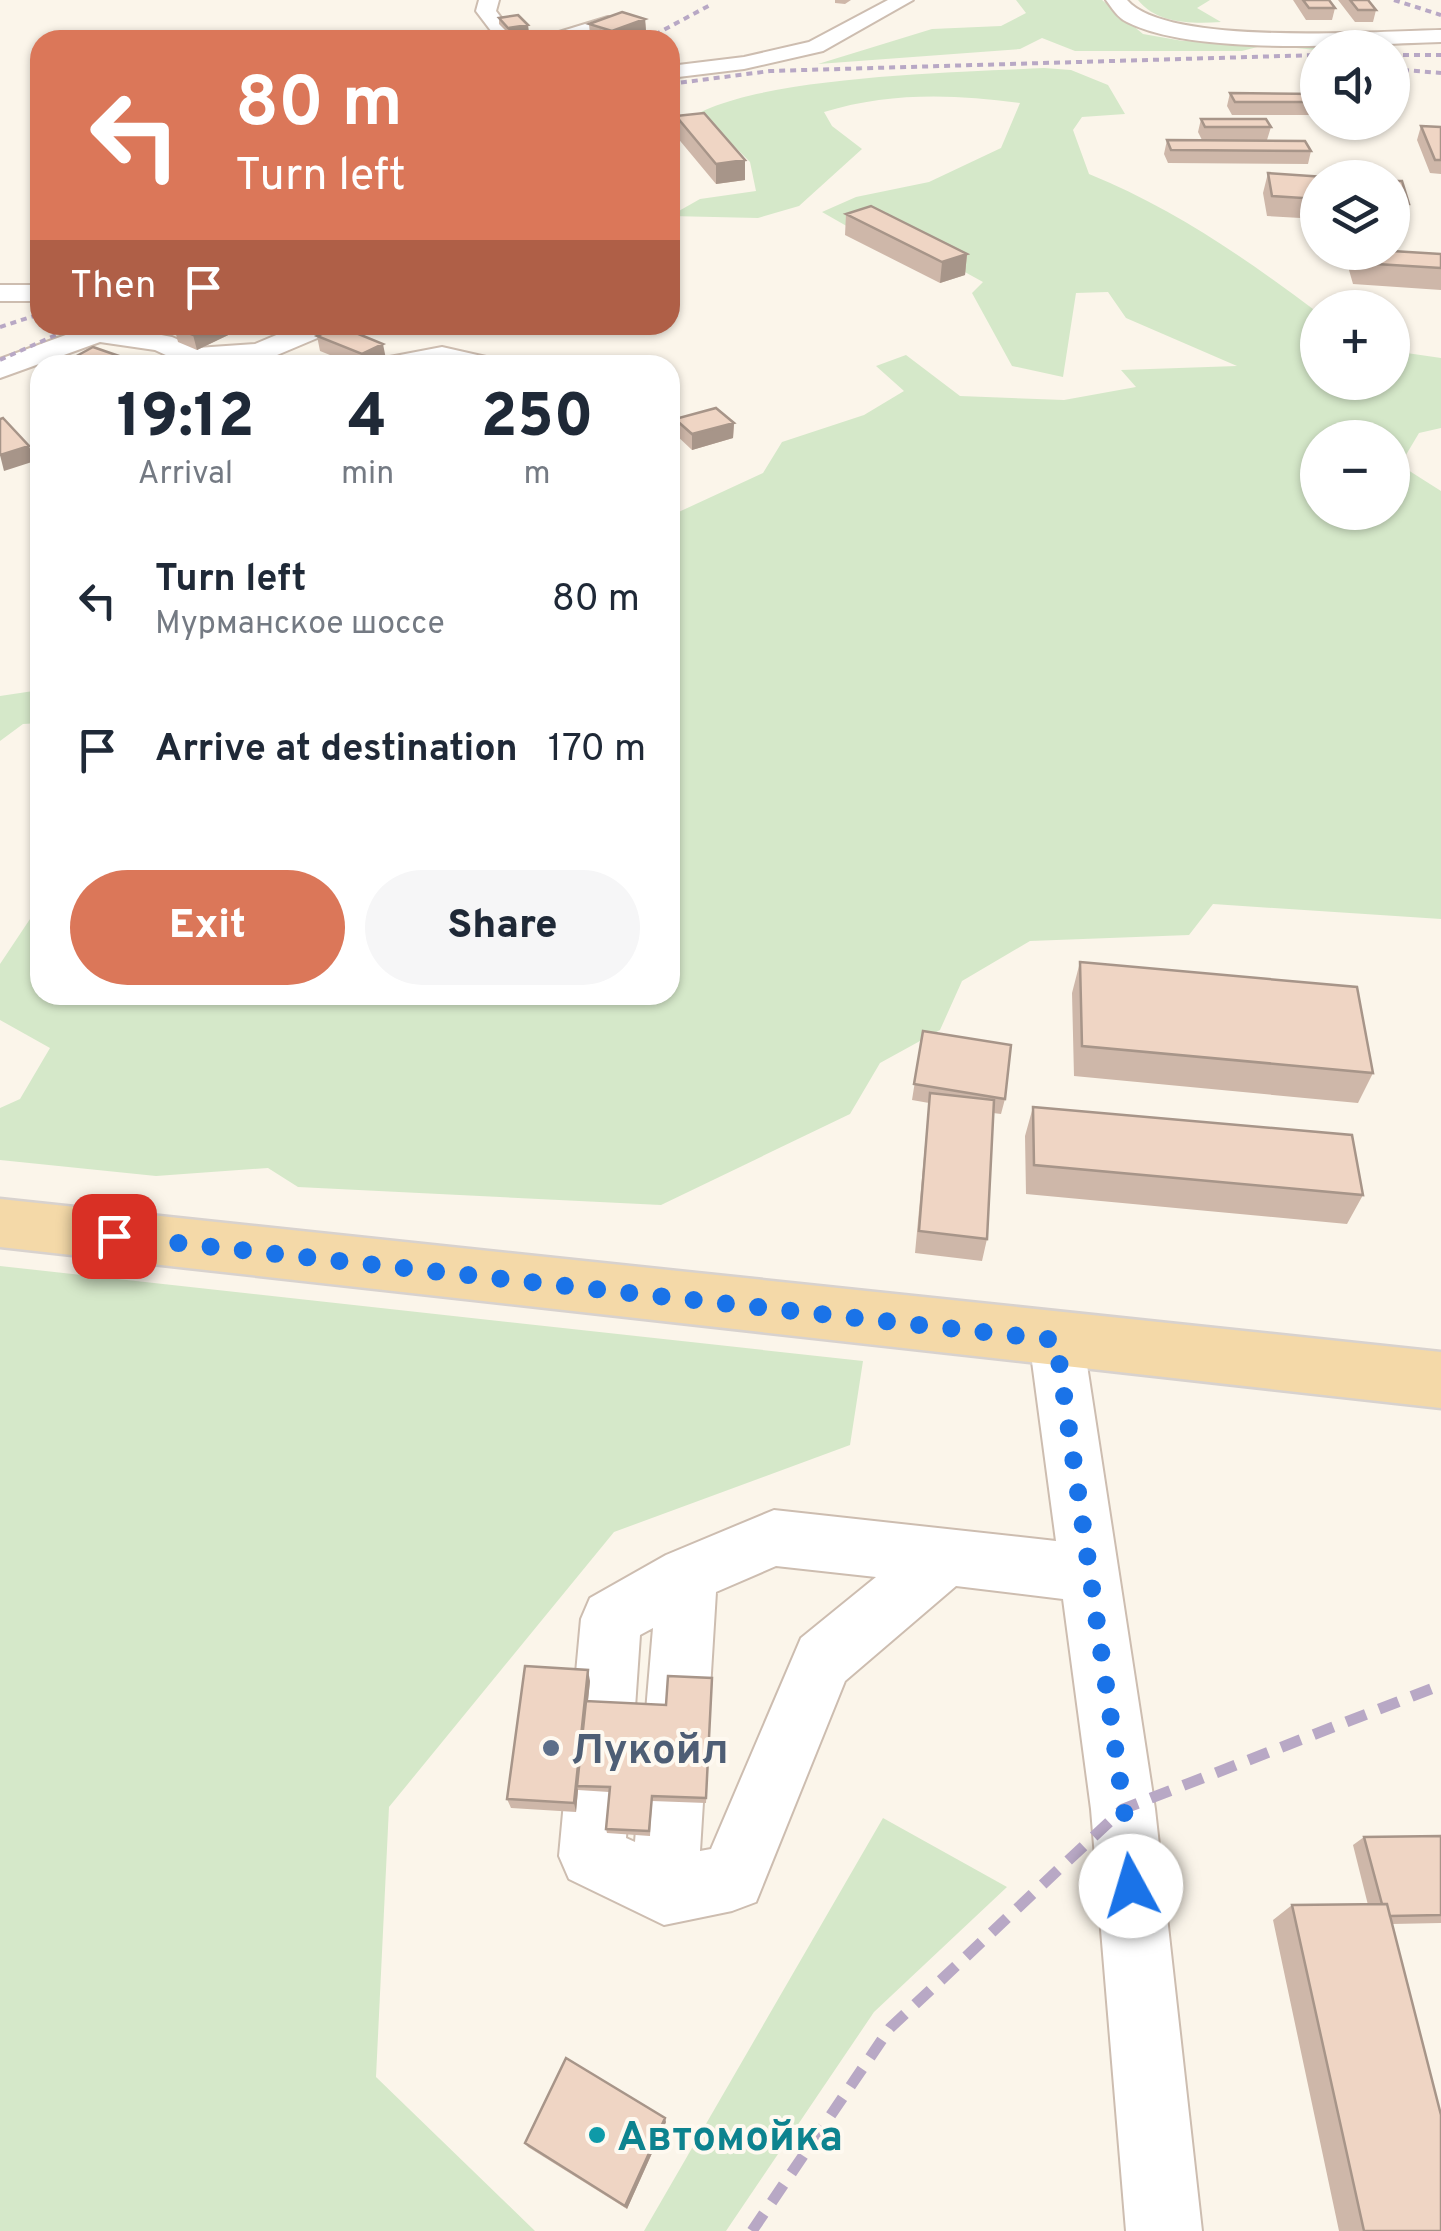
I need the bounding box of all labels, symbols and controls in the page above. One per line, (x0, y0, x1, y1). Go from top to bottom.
map controls (1300, 30, 1410, 530)
button: sound (1300, 30, 1410, 140)
text: 80 m (235, 62, 403, 151)
icon: left (70, 70, 200, 200)
text: Turn left (235, 149, 406, 206)
button: layers (1300, 160, 1410, 270)
icon: arrive (176, 260, 231, 315)
text: Then (70, 263, 156, 312)
button: + (1300, 290, 1410, 400)
text: 19:12 (117, 382, 254, 458)
text: 4 (348, 382, 387, 458)
text: 250 (481, 382, 593, 458)
button: − (1300, 420, 1410, 530)
text: Arrival (138, 455, 233, 495)
text: min (341, 455, 394, 495)
text: m (524, 455, 551, 495)
text: Turn left (155, 556, 307, 605)
icon: left (70, 573, 125, 628)
text: 80 m (552, 576, 640, 625)
text: Мурманское шоссе (155, 605, 445, 645)
icon: arrive (70, 723, 125, 778)
text: Arrive at destination (155, 726, 518, 775)
text: 170 m (548, 726, 646, 775)
button: Exit (70, 870, 345, 985)
button: Share (365, 870, 640, 985)
pin (72, 1194, 157, 1279)
icon: arrive (87, 1209, 142, 1264)
place label: Лукойл (571, 1726, 729, 1779)
marker: Лукойл (540, 1737, 562, 1759)
position arrow (1079, 1834, 1183, 1938)
place label: Автомойка (617, 2113, 843, 2166)
marker: Автомойка (586, 2124, 608, 2146)

